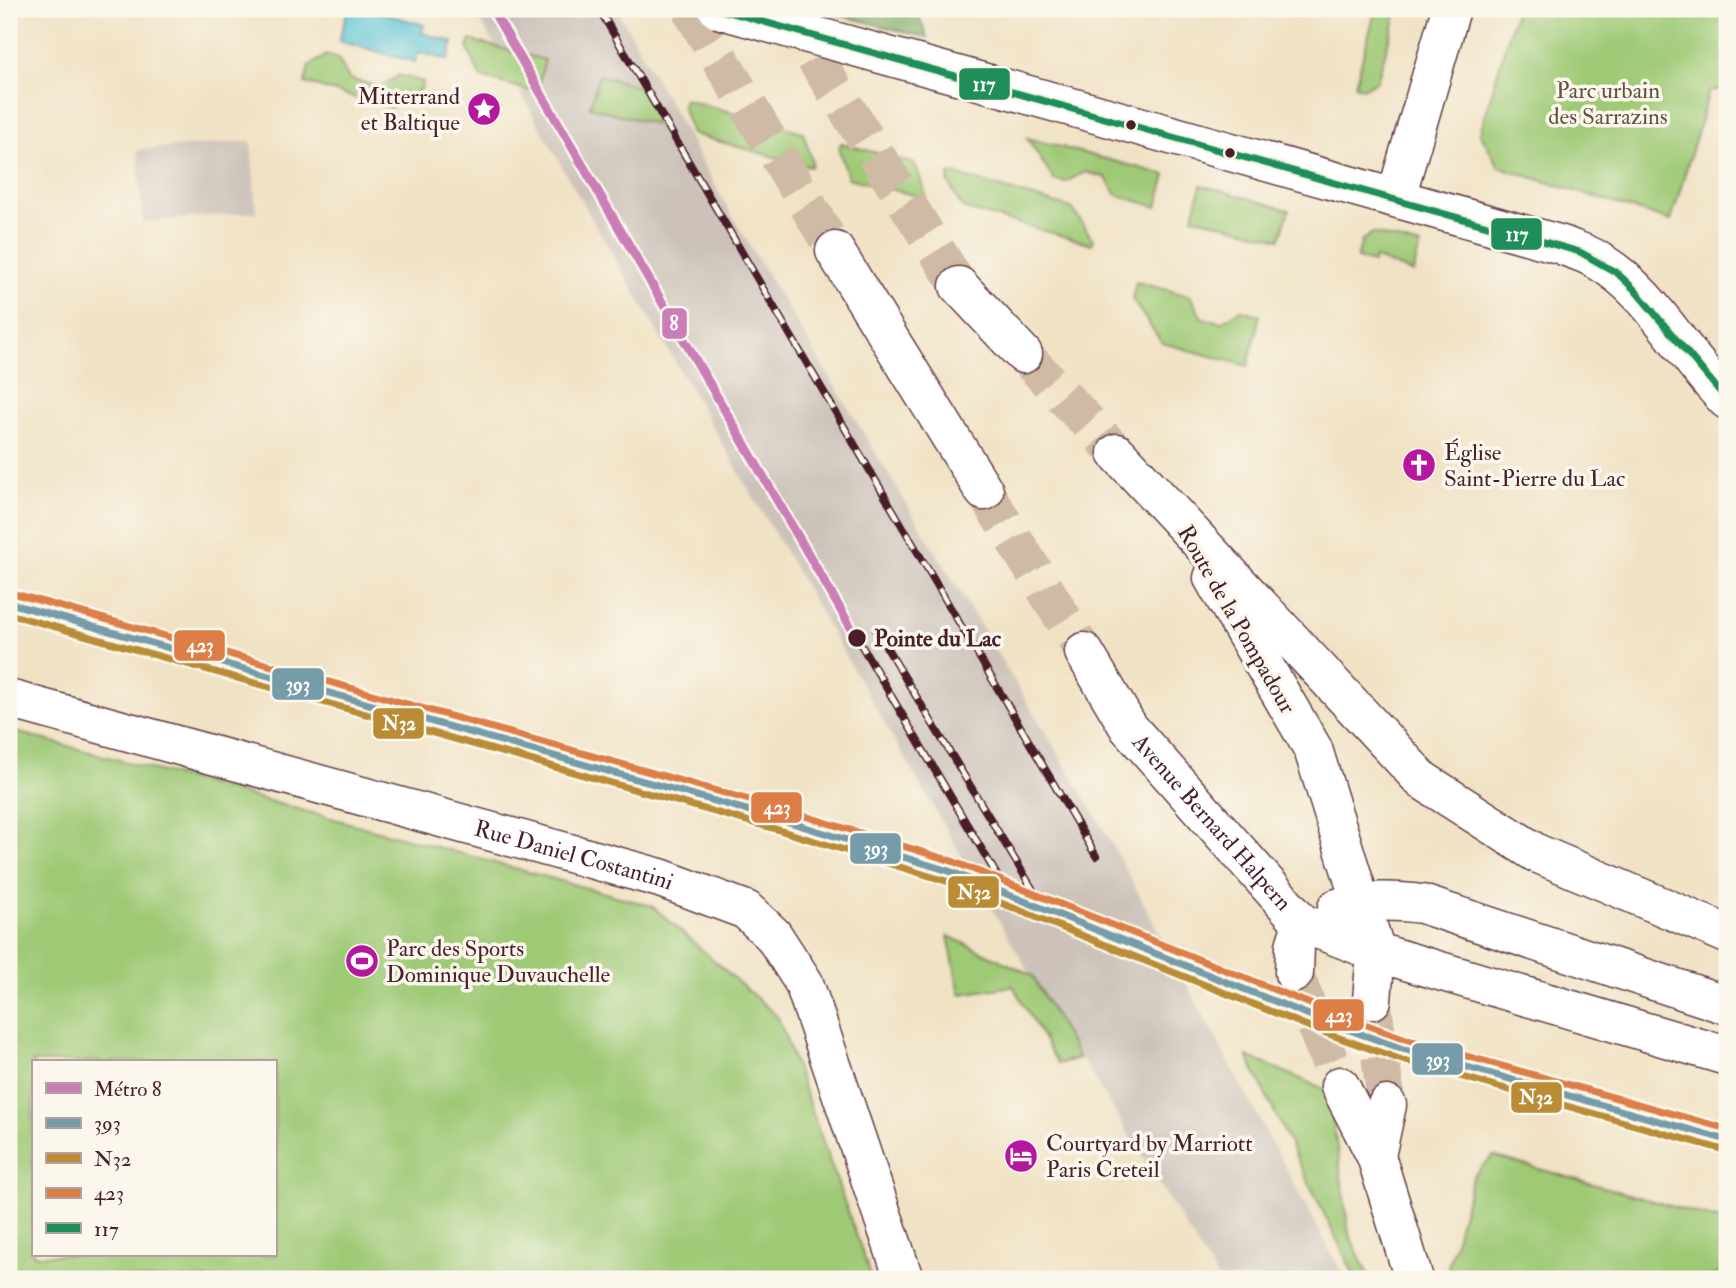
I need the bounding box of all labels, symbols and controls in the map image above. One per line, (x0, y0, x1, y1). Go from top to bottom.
line badge: 117 (958, 67, 1011, 101)
text: 117 (973, 73, 995, 97)
park label: Parc urbain des Sarrazins (1548, 76, 1668, 131)
place label: Mitterrand et Baltique (358, 82, 460, 137)
place icon: Mitterrand et Baltique (465, 90, 503, 128)
unlabelled marker (1124, 118, 1138, 132)
unlabelled marker (1223, 146, 1237, 160)
line badge: 117 (1490, 217, 1543, 251)
text: 117 (1506, 223, 1528, 247)
line badge: 8 (661, 307, 688, 340)
text: 8 (670, 312, 679, 336)
place label: Église Saint-Pierre du Lac (1444, 438, 1625, 493)
church icon: Église Saint-Pierre du Lac (1400, 446, 1438, 484)
street label: Route de la Pompadour (1170, 520, 1302, 719)
place label: Pointe du Lac (874, 624, 1002, 653)
marker: Pointe du Lac (846, 627, 868, 649)
line badge: 423 (173, 629, 226, 662)
text: 423 (185, 634, 214, 658)
line badge: 393 (271, 667, 325, 701)
text: 393 (286, 673, 310, 697)
line badge: N32 (372, 707, 425, 740)
text: N32 (381, 712, 416, 736)
street label: Avenue Bernard Halpern (1125, 727, 1298, 917)
line badge: 423 (750, 791, 803, 824)
text: 423 (762, 796, 791, 820)
street label: Rue Daniel Costantini (471, 814, 677, 897)
line badge: 393 (849, 832, 902, 865)
text: 393 (864, 837, 888, 861)
line badge: N32 (947, 875, 1000, 909)
text: N32 (956, 881, 991, 905)
place label: Parc des Sports Dominique Duvauchelle (386, 934, 610, 989)
sports icon: Parc des Sports Dominique Duvauchelle (343, 942, 381, 980)
line badge: 423 (1312, 998, 1365, 1032)
text: 423 (1324, 1004, 1353, 1028)
line badge: 393 (1411, 1042, 1464, 1076)
text: 393 (1426, 1048, 1450, 1072)
legend (32, 1060, 276, 1256)
text: Métro 8 (94, 1076, 162, 1103)
line badge: N32 (1510, 1081, 1563, 1114)
text: N32 (1518, 1086, 1553, 1110)
text: 393 (94, 1110, 121, 1137)
place label: Courtyard by Marriott Paris Creteil (1046, 1129, 1253, 1184)
hotel icon: Courtyard by Marriott Paris Creteil (1002, 1137, 1040, 1175)
text: N32 (94, 1146, 132, 1173)
text: 423 (94, 1180, 124, 1207)
text: 117 (94, 1216, 119, 1243)

